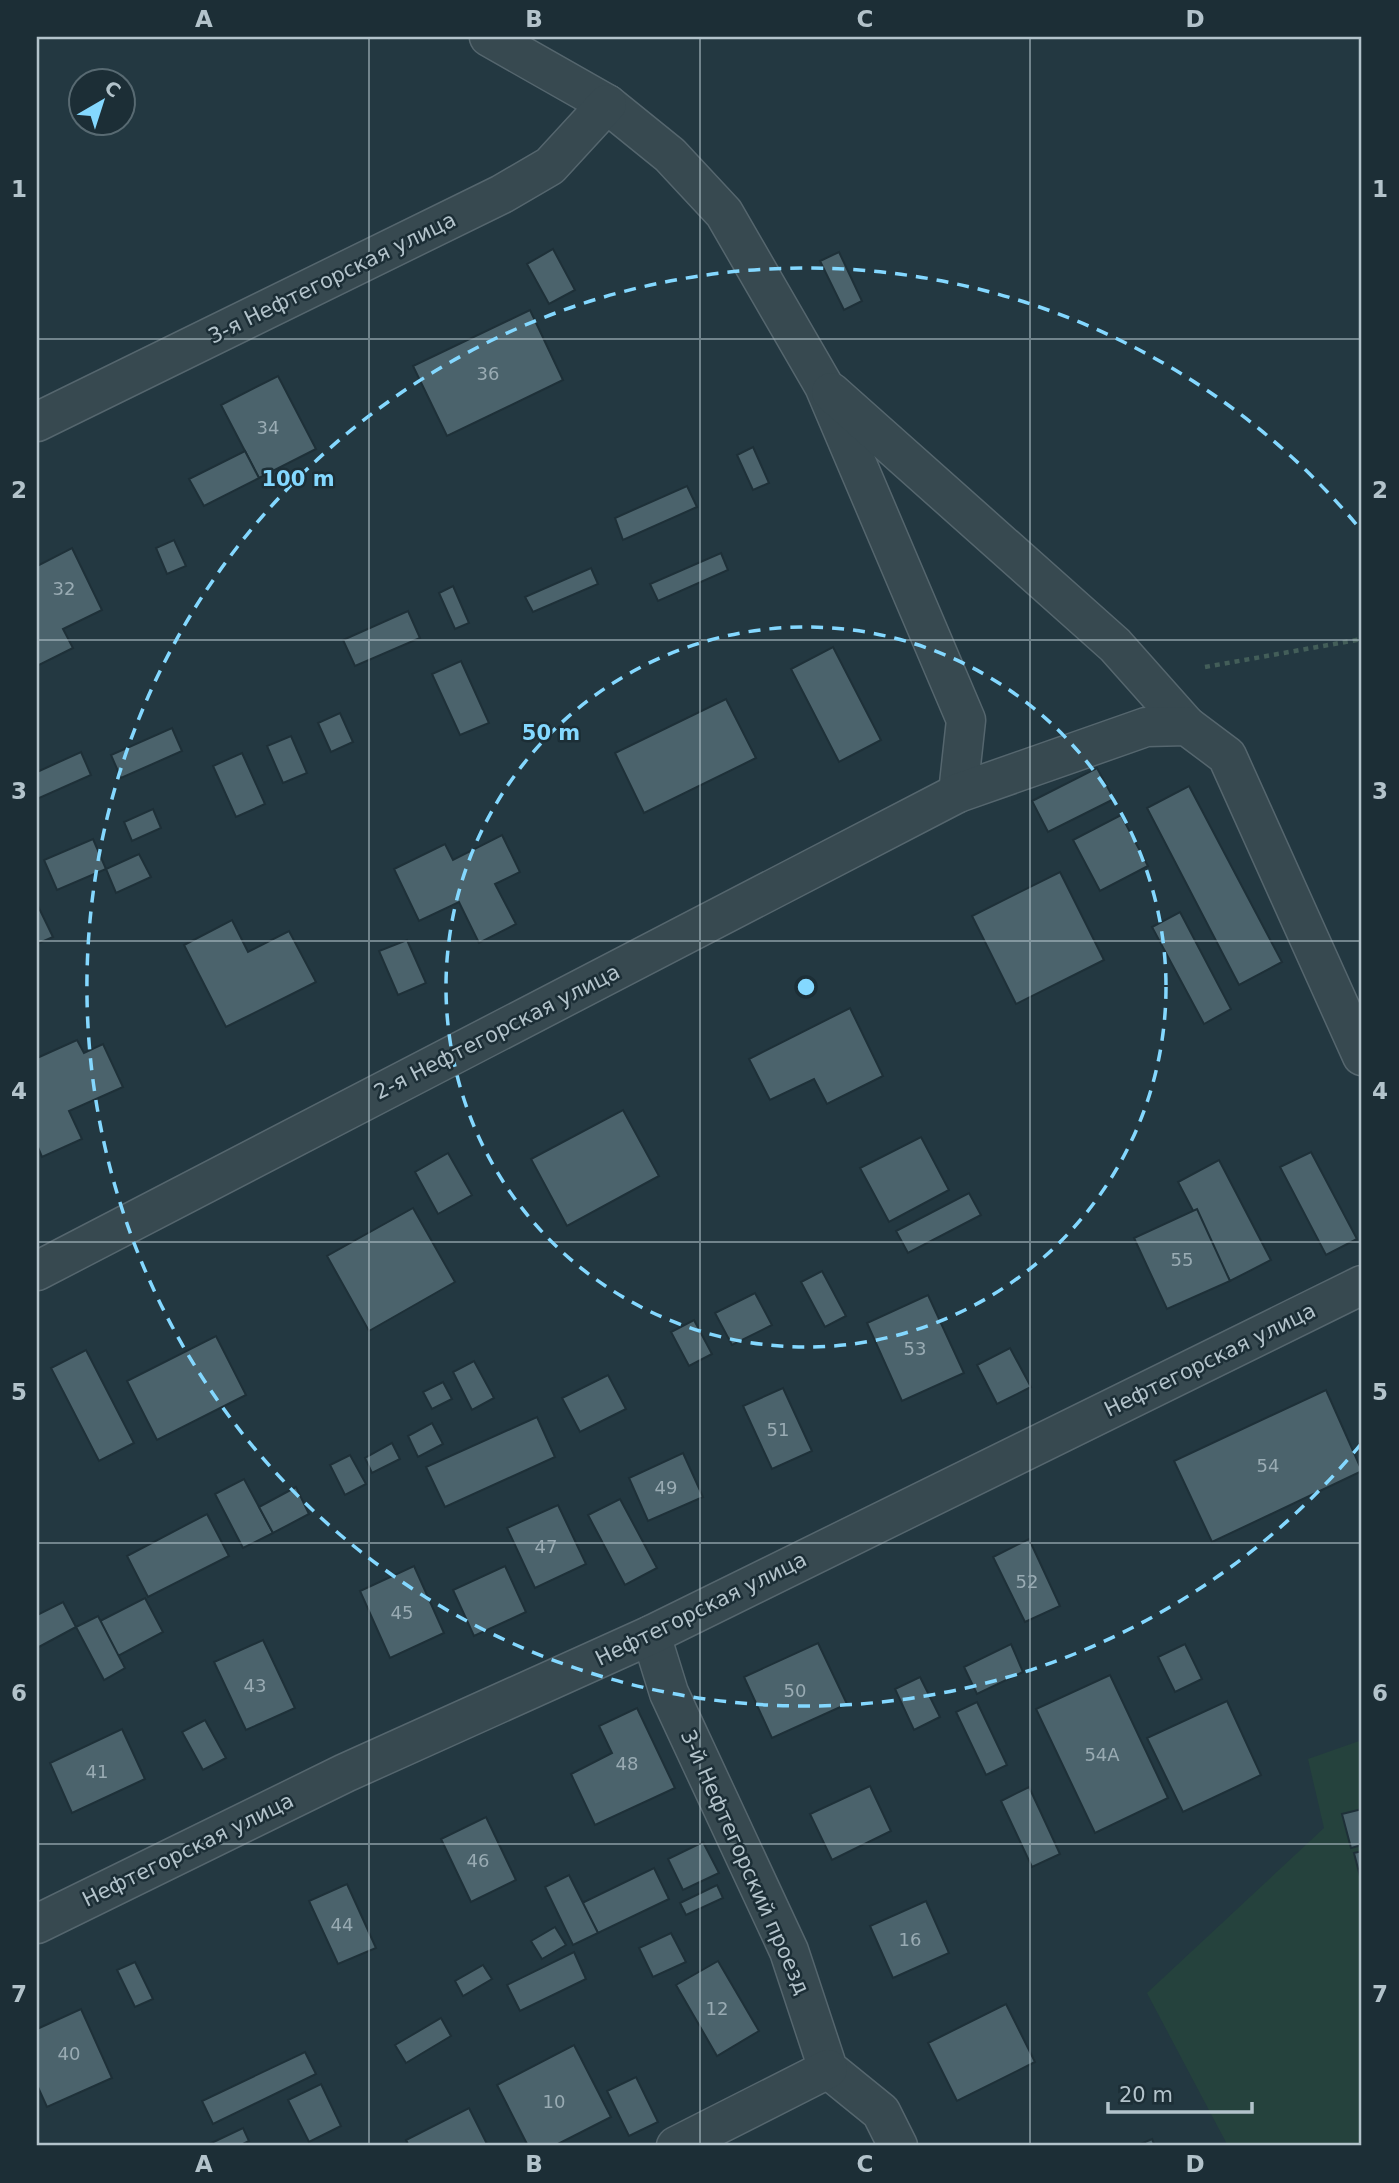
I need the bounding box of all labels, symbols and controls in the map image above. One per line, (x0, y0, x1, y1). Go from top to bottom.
text: A (195, 6, 213, 32)
text: B (525, 6, 543, 32)
text: C (857, 6, 873, 32)
text: D (1185, 6, 1205, 32)
north arrow (66, 66, 136, 136)
text: С (100, 76, 125, 102)
text: 1 (11, 176, 27, 202)
text: 1 (1372, 176, 1388, 202)
street label: 3-я Нефтегорская улица (204, 208, 460, 348)
house number: 36 (477, 363, 499, 384)
house number: 34 (257, 417, 279, 438)
text: 100 m (261, 467, 335, 491)
text: 2 (11, 477, 27, 503)
text: 2 (1372, 477, 1388, 503)
house number: 32 (53, 578, 75, 599)
text: 50 m (522, 721, 580, 745)
text: 3 (11, 778, 27, 804)
text: 3 (1372, 778, 1388, 804)
street label: 2-я Нефтегорская улица (370, 959, 624, 1105)
centre of rings (794, 975, 818, 999)
text: 4 (11, 1078, 27, 1104)
text: 4 (1372, 1078, 1388, 1104)
house number: 55 (1171, 1249, 1193, 1270)
street label: Нефтегорская улица (1100, 1298, 1320, 1422)
house number: 53 (904, 1338, 926, 1359)
text: 5 (11, 1379, 27, 1405)
text: 5 (1372, 1379, 1388, 1405)
house number: 51 (767, 1419, 789, 1440)
house number: 54 (1257, 1455, 1279, 1476)
house number: 49 (655, 1477, 677, 1498)
house number: 47 (535, 1536, 557, 1557)
street label: Нефтегорская улица (591, 1547, 811, 1671)
house number: 52 (1016, 1571, 1038, 1592)
house number: 45 (391, 1602, 413, 1623)
house number: 43 (244, 1675, 266, 1696)
text: 6 (11, 1680, 27, 1706)
house number: 50 (784, 1680, 806, 1701)
text: 6 (1372, 1680, 1388, 1706)
street label: 3-й Нефтегорский проезд (676, 1726, 814, 1998)
house number: 54А (1084, 1744, 1120, 1765)
house number: 48 (616, 1753, 638, 1774)
house number: 41 (86, 1761, 108, 1782)
street label: Нефтегорская улица (78, 1788, 298, 1912)
house number: 46 (467, 1850, 489, 1871)
house number: 44 (331, 1914, 353, 1935)
house number: 16 (899, 1929, 921, 1950)
text: 7 (11, 1981, 27, 2007)
text: 7 (1372, 1981, 1388, 2007)
house number: 12 (706, 1998, 728, 2019)
house number: 40 (58, 2043, 80, 2064)
scale bar (1108, 2071, 1252, 2115)
text: 20 m (1119, 2083, 1173, 2107)
house number: 10 (543, 2091, 565, 2112)
text: A (195, 2151, 213, 2177)
text: B (525, 2151, 543, 2177)
text: C (857, 2151, 873, 2177)
text: D (1185, 2151, 1205, 2177)

